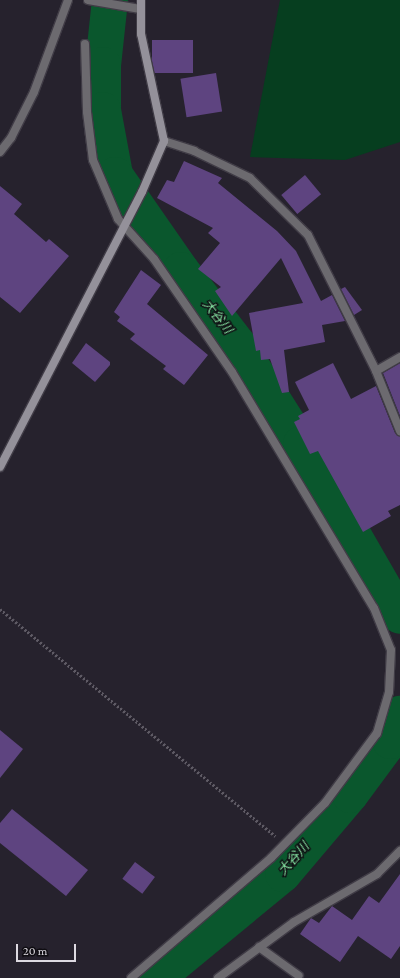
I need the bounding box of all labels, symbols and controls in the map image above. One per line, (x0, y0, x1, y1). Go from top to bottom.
water label: 大谷川 (199, 297, 235, 337)
water label: 大谷川 (275, 839, 313, 879)
scale bar (18, 936, 78, 962)
text: 20 m (23, 944, 47, 958)

